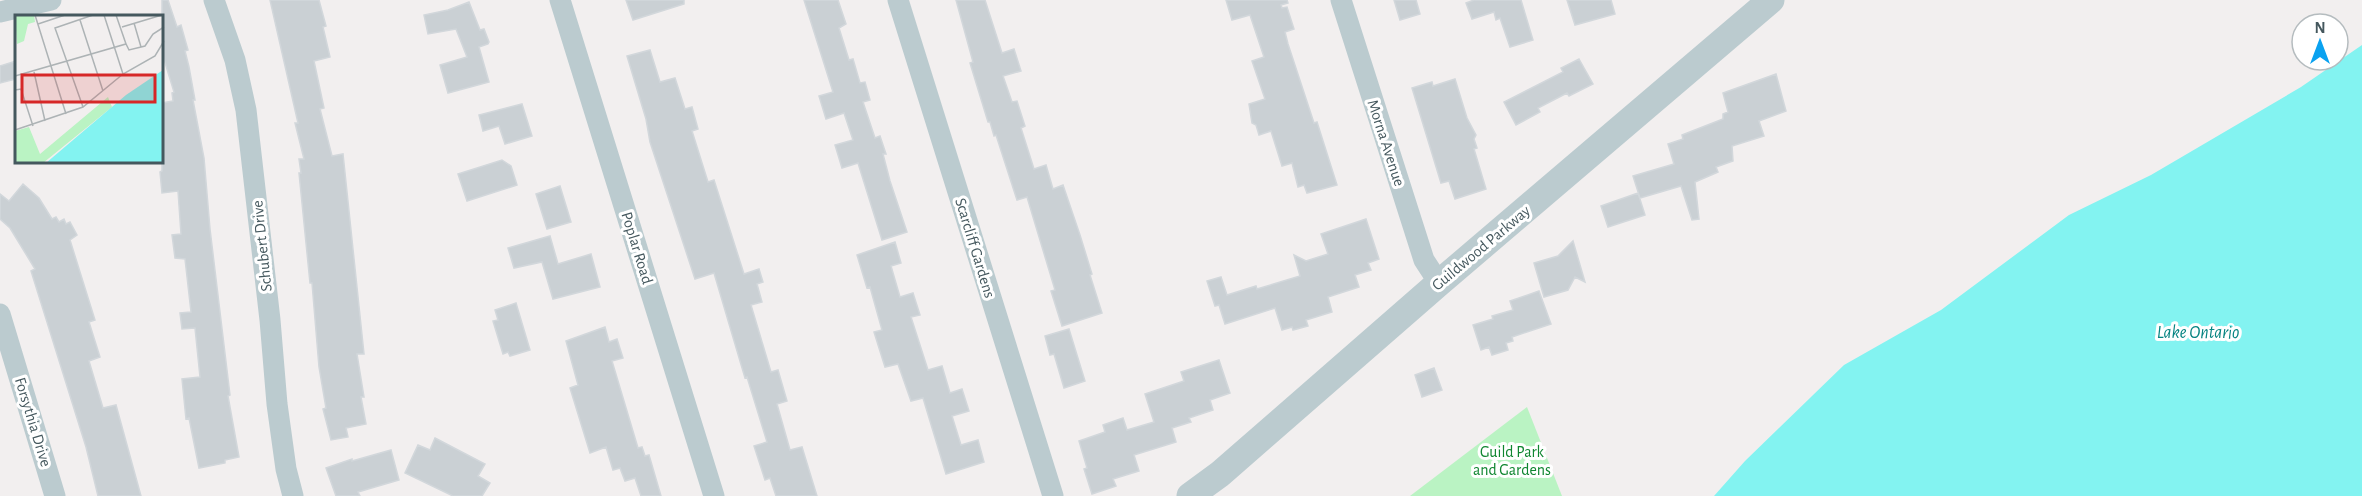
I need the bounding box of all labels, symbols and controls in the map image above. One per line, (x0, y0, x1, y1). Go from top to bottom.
north arrow (2290, 12, 2350, 72)
inset map (15, 15, 164, 164)
text: N (2314, 20, 2326, 36)
street label: Morna Avenue (1364, 98, 1408, 188)
street label: Scarcliff Gardens (952, 196, 998, 300)
street label: Schubert Drive (249, 200, 275, 292)
street label: Guildwood Parkway (1429, 202, 1534, 294)
street label: Poplar Road (618, 210, 656, 286)
water label: Lake Ontario (2157, 324, 2239, 342)
street label: Forsythia Drive (11, 375, 54, 469)
park label: Guild Park and Gardens (1473, 444, 1551, 478)

